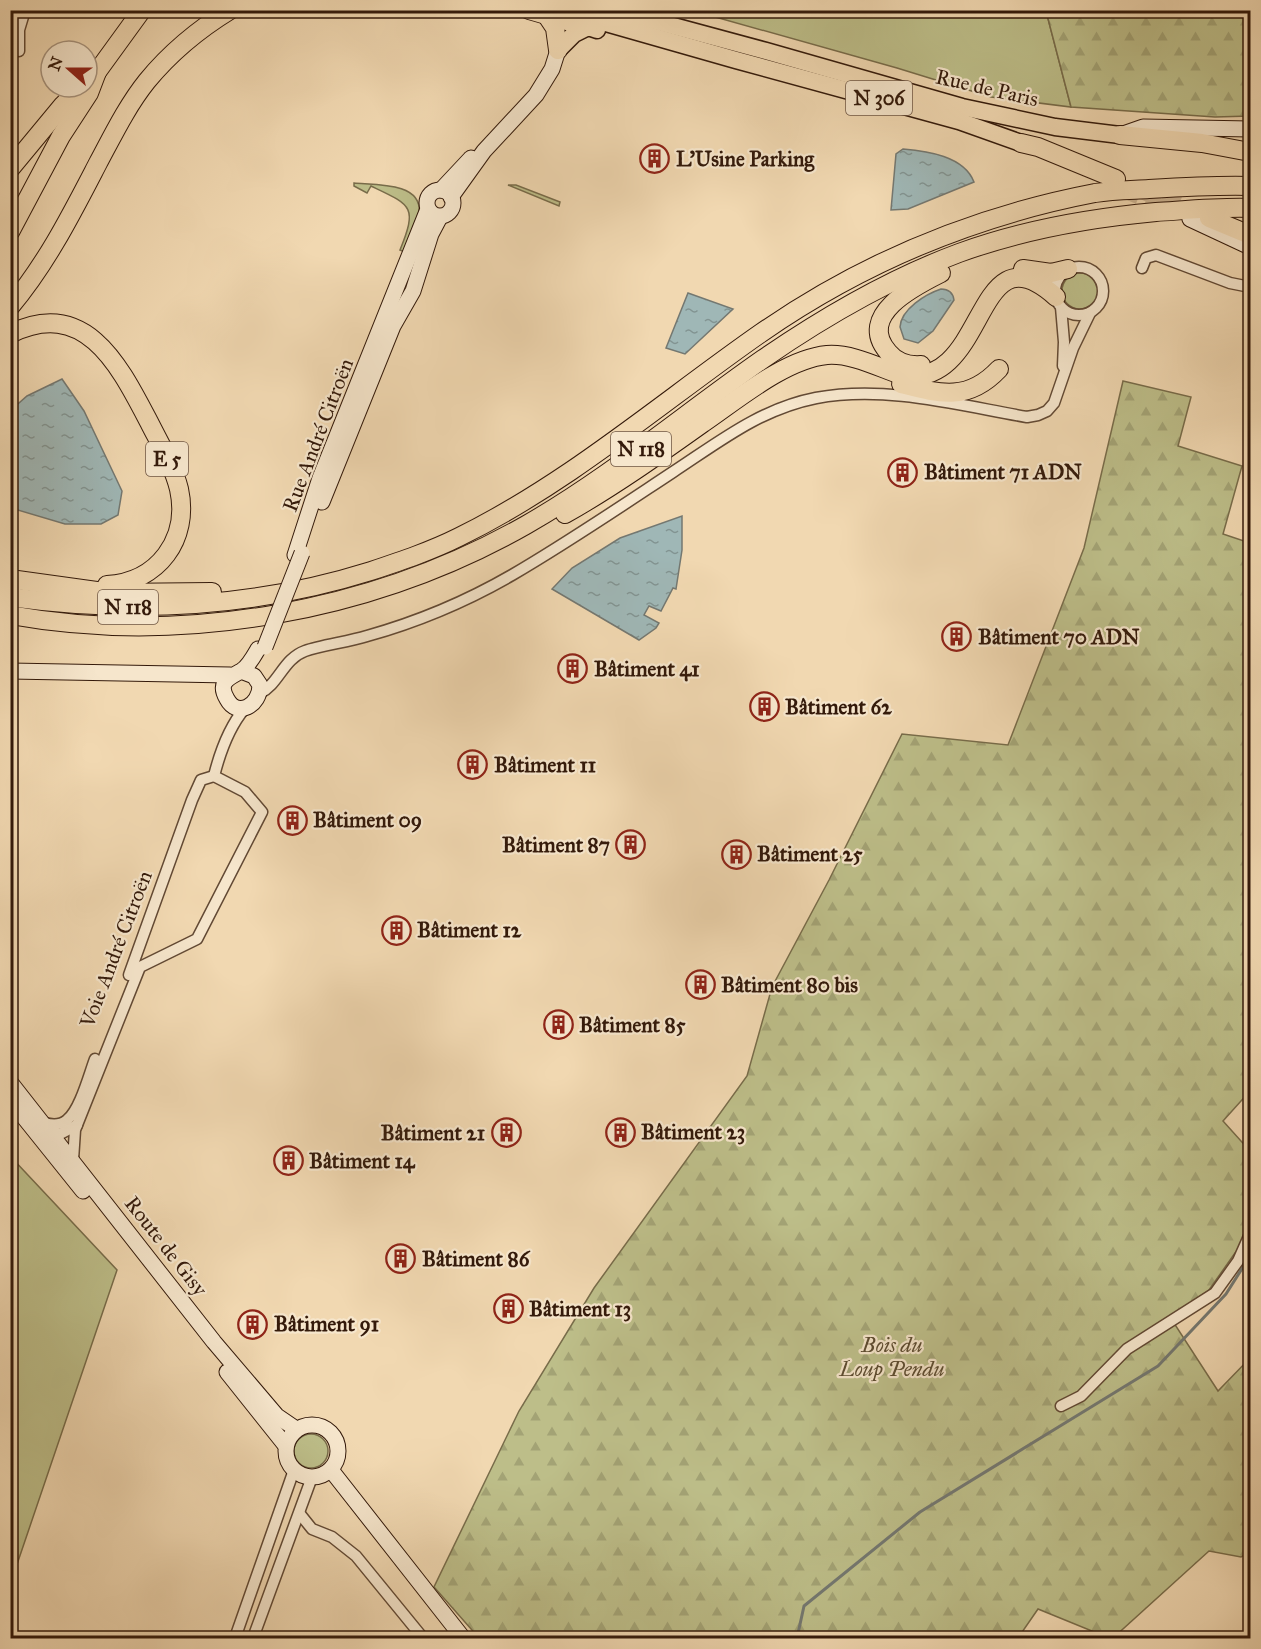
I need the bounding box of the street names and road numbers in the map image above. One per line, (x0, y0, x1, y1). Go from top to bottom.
street label: Rue de Paris (933, 64, 1041, 112)
road number: N 306 (846, 81, 912, 115)
street label: Rue André Citroën (277, 355, 359, 515)
road number: N 118 (611, 432, 671, 466)
road number: E 5 (146, 442, 188, 476)
road number: N 118 (98, 590, 158, 624)
street label: Voie André Citroën (74, 867, 158, 1032)
street label: Route de Gisy (119, 1191, 214, 1302)

